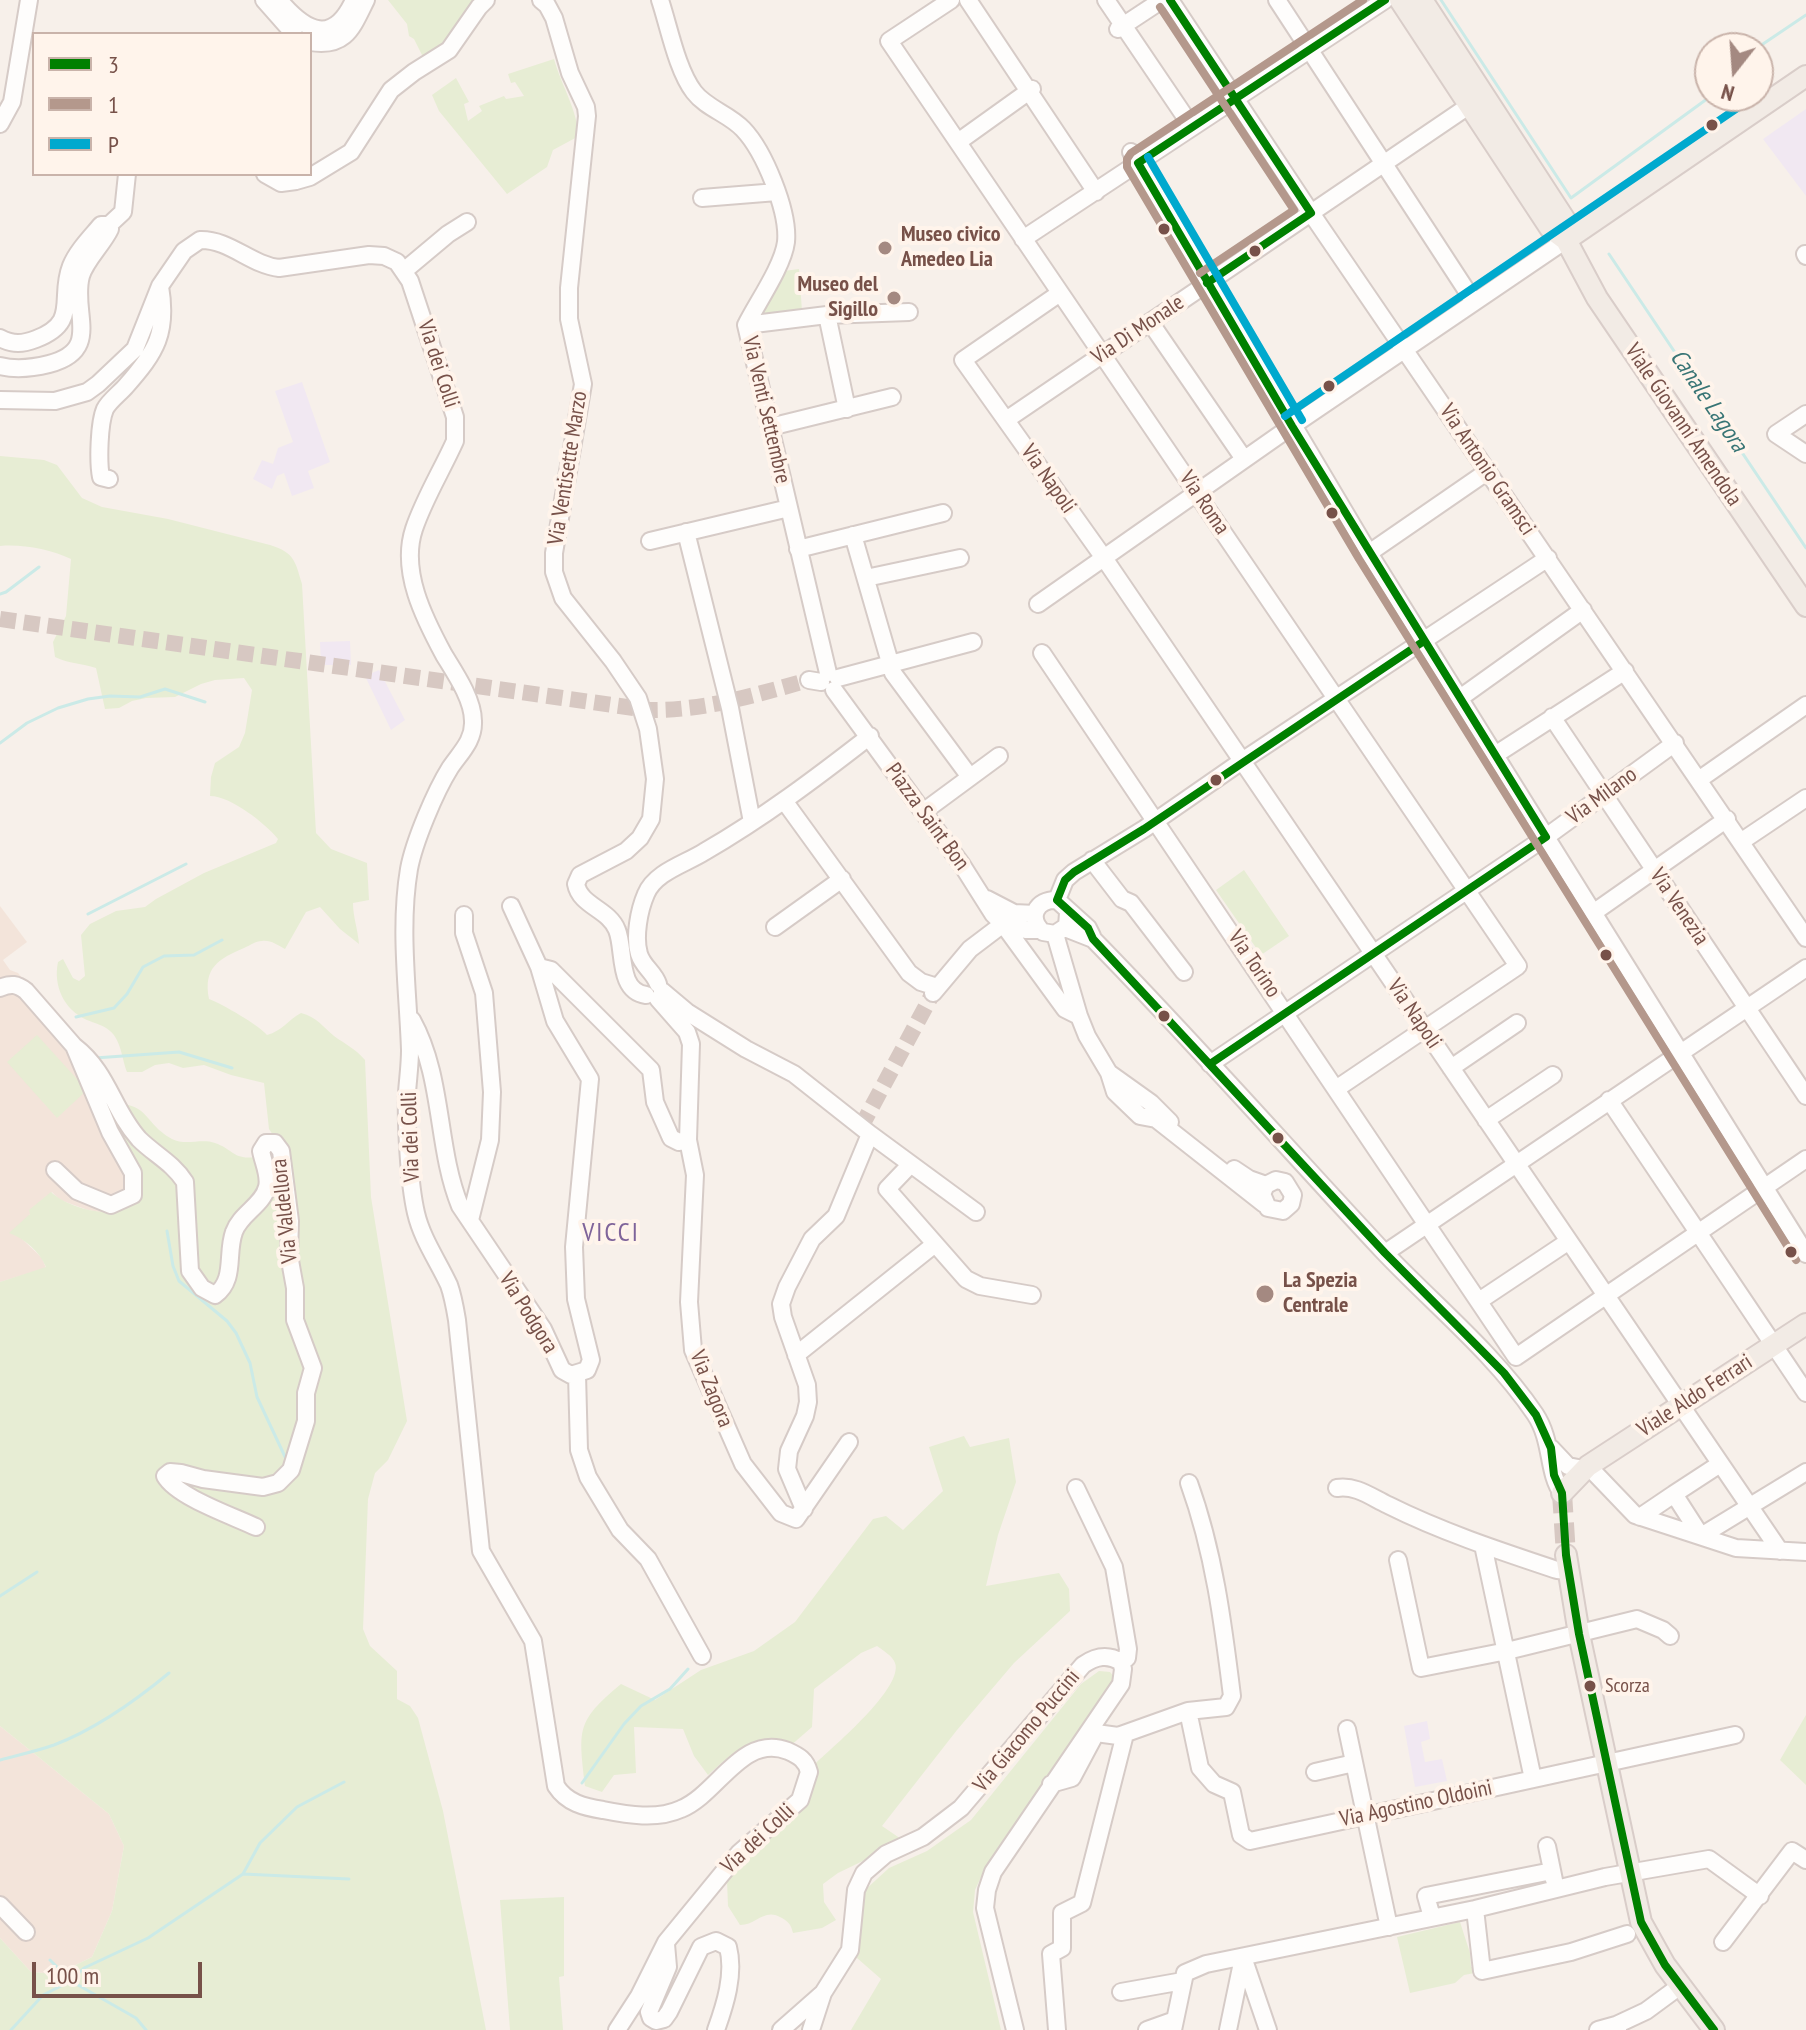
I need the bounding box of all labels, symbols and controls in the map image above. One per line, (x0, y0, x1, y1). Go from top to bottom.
legend (32, 32, 312, 176)
north arrow (1694, 32, 1774, 112)
text: 3 (108, 49, 119, 80)
text: N (1718, 78, 1737, 108)
text: 1 (108, 89, 119, 120)
unlabelled marker (1704, 117, 1720, 133)
text: P (108, 129, 119, 160)
unlabelled marker (1156, 221, 1172, 237)
place label: Museo civico Amedeo Lia (901, 222, 1000, 274)
marker: Museo civico Amedeo Lia (876, 239, 894, 257)
unlabelled marker (1247, 243, 1263, 259)
place label: Museo del Sigillo (798, 272, 878, 324)
marker: Museo del Sigillo (885, 289, 903, 307)
street label: Via Di Monale (1087, 290, 1189, 370)
street label: Via dei Colli (411, 317, 465, 411)
street label: Via Venti Settembre (736, 334, 796, 486)
street label: Viale Giovanni Amendola (1619, 339, 1747, 511)
water label: Canale Lagora (1663, 344, 1753, 458)
unlabelled marker (1321, 378, 1337, 394)
street label: Via Ventisette Marzo (543, 389, 593, 547)
street label: Via Antonio Gramsci (1433, 399, 1541, 541)
street label: Via Napoli (1015, 439, 1081, 519)
street label: Via Roma (1173, 466, 1235, 540)
unlabelled marker (1324, 505, 1340, 521)
street label: Piazza Saint Bon (879, 758, 975, 876)
street label: Via Milano (1562, 762, 1642, 830)
unlabelled marker (1208, 772, 1224, 788)
street label: Via Venezia (1644, 864, 1714, 950)
street label: Via Torino (1222, 925, 1286, 1003)
unlabelled marker (1598, 947, 1614, 963)
street label: Via Napoli (1381, 974, 1447, 1054)
unlabelled marker (1156, 1008, 1172, 1024)
street label: Via dei Colli (396, 1091, 426, 1183)
unlabelled marker (1270, 1130, 1286, 1146)
street label: Via Valdellora (266, 1157, 304, 1265)
district label: VICCI (582, 1218, 640, 1250)
unlabelled marker (1783, 1244, 1799, 1260)
street label: Via Podgora (493, 1268, 563, 1358)
place label: La Spezia Centrale (1283, 1268, 1357, 1320)
marker: La Spezia Centrale (1254, 1283, 1276, 1305)
street label: Via Zagora (684, 1347, 738, 1431)
street label: Viale Aldo Ferrari (1633, 1349, 1757, 1443)
street label: Via Giacomo Puccini (968, 1664, 1086, 1798)
place label: Scorza (1605, 1674, 1650, 1698)
marker: Scorza (1582, 1678, 1598, 1694)
street label: Via Agostino Oldoini (1337, 1775, 1495, 1833)
street label: Via dei Colli (716, 1798, 800, 1880)
scale bar (36, 1946, 206, 1996)
text: 100 m (46, 1960, 99, 1991)

